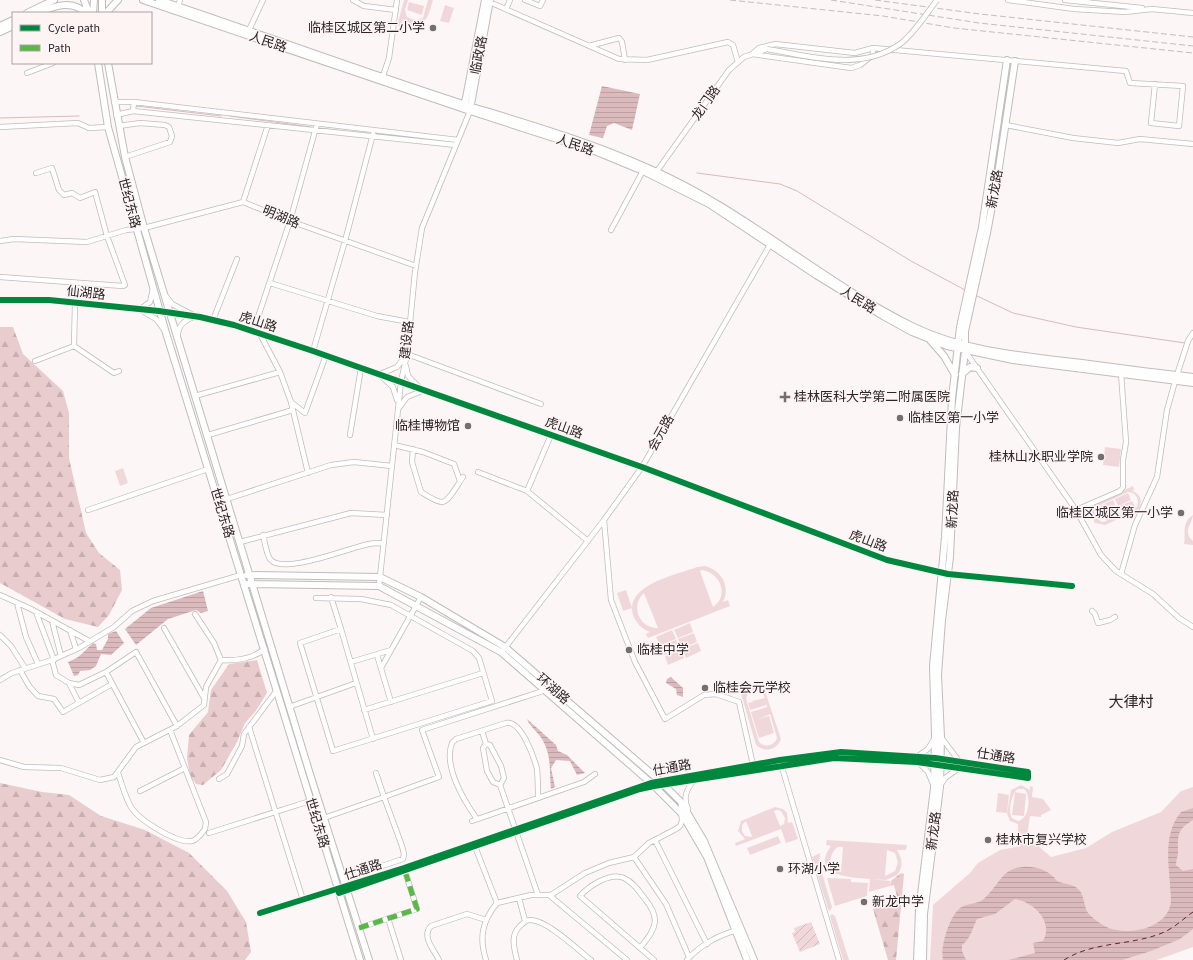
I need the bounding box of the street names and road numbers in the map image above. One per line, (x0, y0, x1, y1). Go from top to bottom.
street label: 人民路 (247, 27, 289, 57)
street label: 临政路 (466, 34, 492, 76)
street label: 龙门路 (687, 82, 725, 124)
street label: 人民路 (554, 130, 596, 160)
street label: 新龙路 (983, 168, 1007, 210)
street label: 世纪东路 (114, 176, 144, 230)
street label: 明湖路 (260, 201, 302, 233)
street label: 仙湖路 (66, 282, 106, 304)
street label: 人民路 (837, 282, 879, 318)
street label: 虎山路 (237, 307, 279, 337)
street label: 建设路 (396, 320, 418, 360)
street label: 会元路 (644, 412, 678, 454)
street label: 虎山路 (543, 413, 585, 443)
street label: 世纪东路 (206, 485, 238, 541)
street label: 新龙路 (943, 489, 963, 529)
street label: 虎山路 (847, 526, 889, 556)
street label: 环湖路 (532, 669, 574, 709)
street label: 仕通路 (975, 744, 1017, 768)
street label: 仕通路 (651, 756, 693, 780)
street label: 世纪东路 (301, 795, 333, 851)
street label: 新龙路 (923, 811, 945, 851)
street label: 仕通路 (342, 855, 384, 885)

